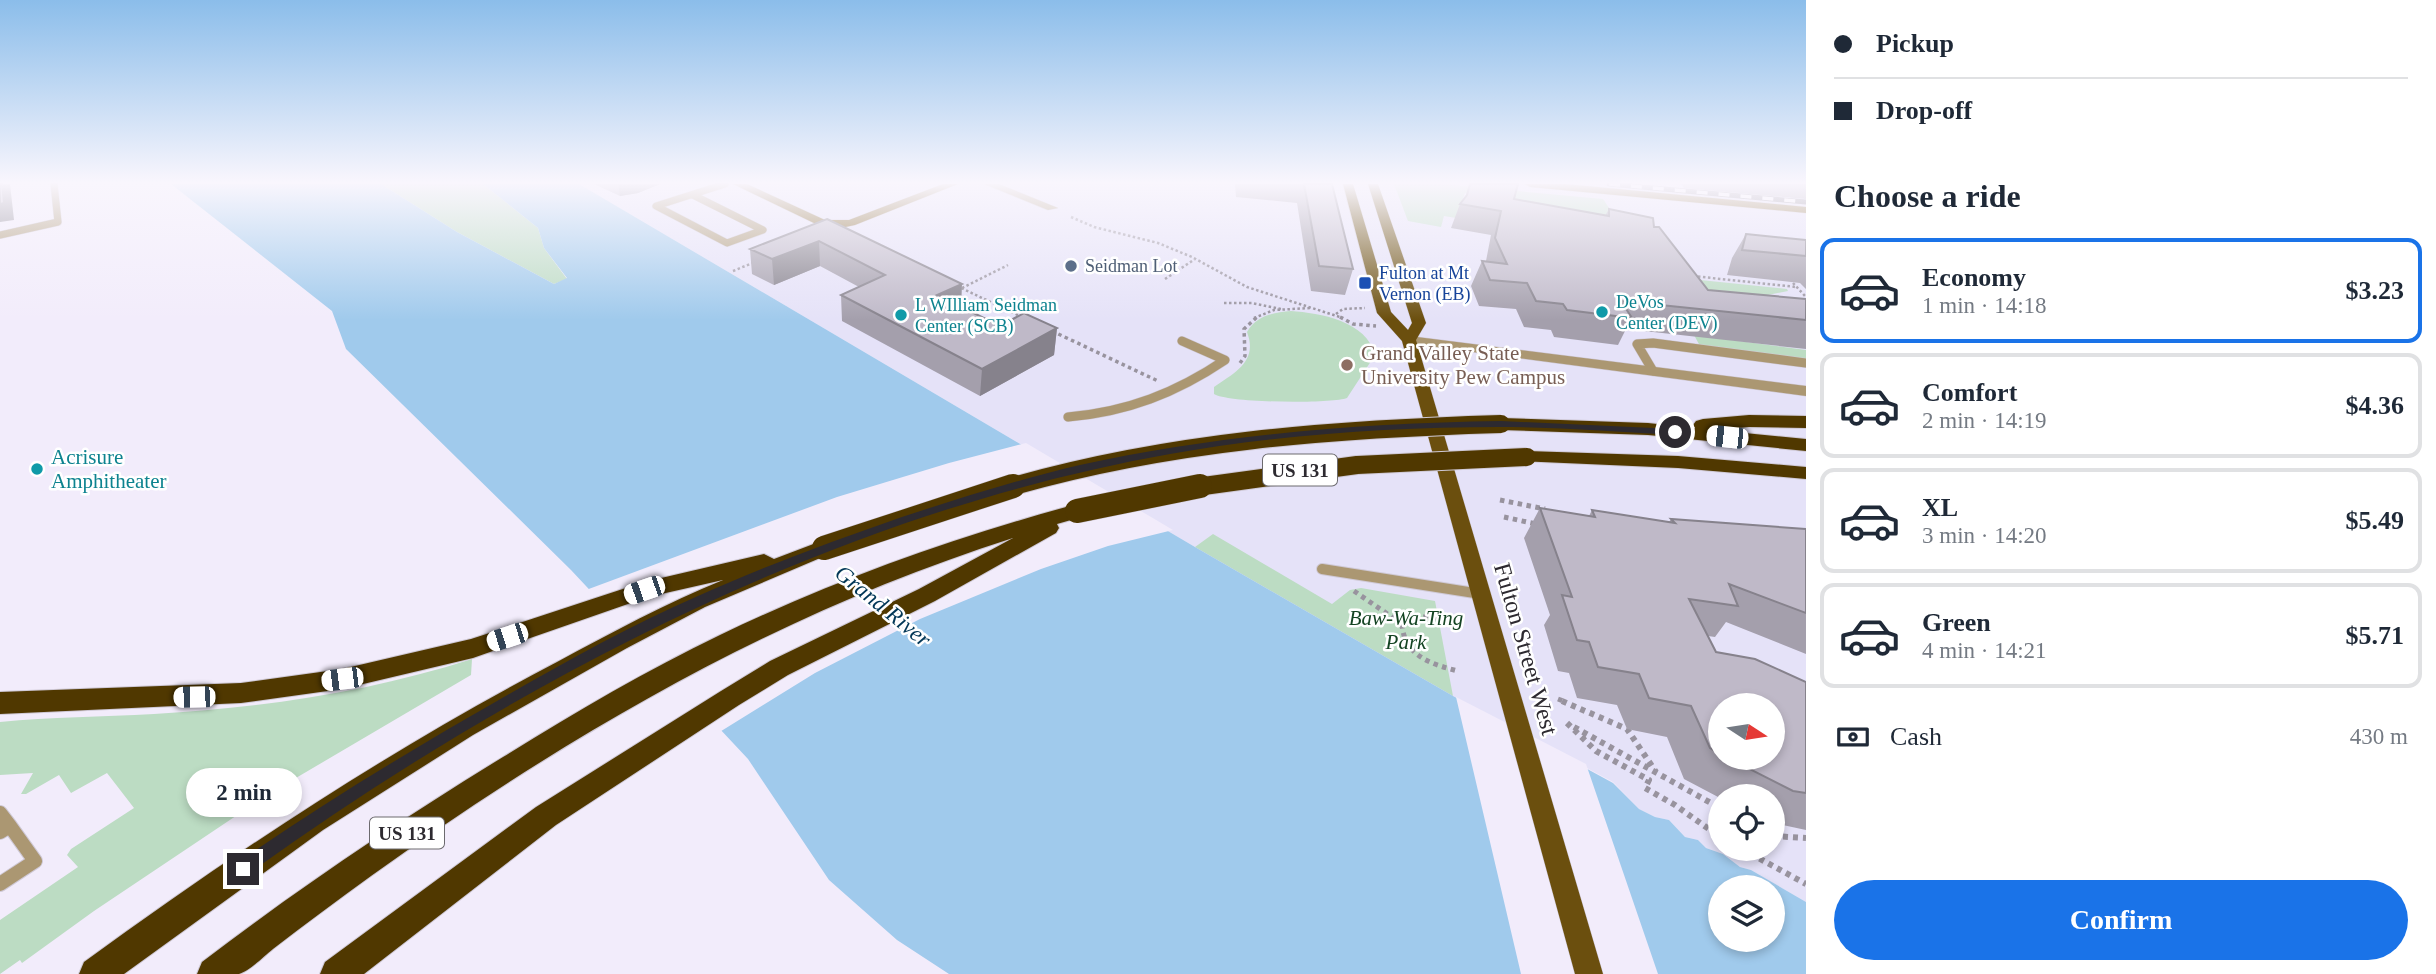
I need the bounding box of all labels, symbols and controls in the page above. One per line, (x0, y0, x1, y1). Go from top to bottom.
text: Pickup (1876, 29, 1954, 58)
text: Drop-off (1876, 96, 1972, 125)
text: Choose a ride (1834, 178, 2021, 214)
place label: Seidman Lot (1085, 256, 1178, 276)
marker: Seidman Lot (1063, 258, 1079, 274)
icon: car (1838, 259, 1901, 322)
place label: Fulton at Mt Vernon (EB) (1379, 263, 1470, 305)
text: Economy (1922, 263, 2026, 292)
marker: Fulton at Mt Vernon (EB) (1357, 275, 1373, 291)
text: $3.23 (2346, 276, 2404, 305)
place label: DeVos Center (DEV) (1616, 292, 1717, 334)
text: 1 min · 14:18 (1922, 293, 2047, 318)
place label: L WIlliam Seidman Center (SCB) (915, 295, 1057, 337)
marker: DeVos Center (DEV) (1594, 304, 1610, 320)
marker: L WIlliam Seidman Center (SCB) (893, 307, 909, 323)
place label: Grand Valley State University Pew Campus (1361, 341, 1565, 389)
marker: Grand Valley State University Pew Campus (1339, 357, 1355, 373)
icon: car (1838, 374, 1901, 437)
text: Comfort (1922, 378, 2017, 407)
text: $4.36 (2346, 391, 2404, 420)
text: 2 min · 14:19 (1922, 408, 2047, 433)
route start (1659, 416, 1691, 448)
car (1706, 424, 1749, 450)
place label: Acrisure Amphitheater (51, 445, 166, 493)
road number: US 131 (1263, 454, 1337, 485)
marker: Acrisure Amphitheater (29, 461, 45, 477)
icon: car (1838, 489, 1901, 552)
text: XL (1922, 493, 1958, 522)
text: $5.49 (2346, 506, 2404, 535)
text: 3 min · 14:20 (1922, 523, 2047, 548)
water label: Grand River (830, 560, 937, 653)
street label: Fulton Street West (1489, 560, 1563, 738)
car (621, 573, 668, 607)
icon: car (1838, 604, 1901, 667)
park label: Baw-Wa-Ting Park (1349, 606, 1463, 654)
text: Green (1922, 608, 1991, 637)
car (484, 621, 531, 653)
text: $5.71 (2346, 621, 2404, 650)
text: 4 min · 14:21 (1922, 638, 2047, 663)
car (320, 666, 365, 692)
car (173, 686, 216, 708)
north arrow (1708, 693, 1785, 770)
map controls (1708, 693, 1785, 952)
icon: cash (1834, 718, 1872, 756)
text: Cash (1890, 722, 1942, 751)
text: 430 m (2350, 724, 2408, 749)
callout: 2 min (185, 768, 301, 816)
text: 2 min (216, 780, 272, 805)
button: locate (1708, 784, 1785, 861)
road number: US 131 (370, 818, 444, 848)
route end (227, 853, 259, 885)
button: layers (1708, 875, 1785, 952)
button: Confirm (1834, 880, 2408, 960)

